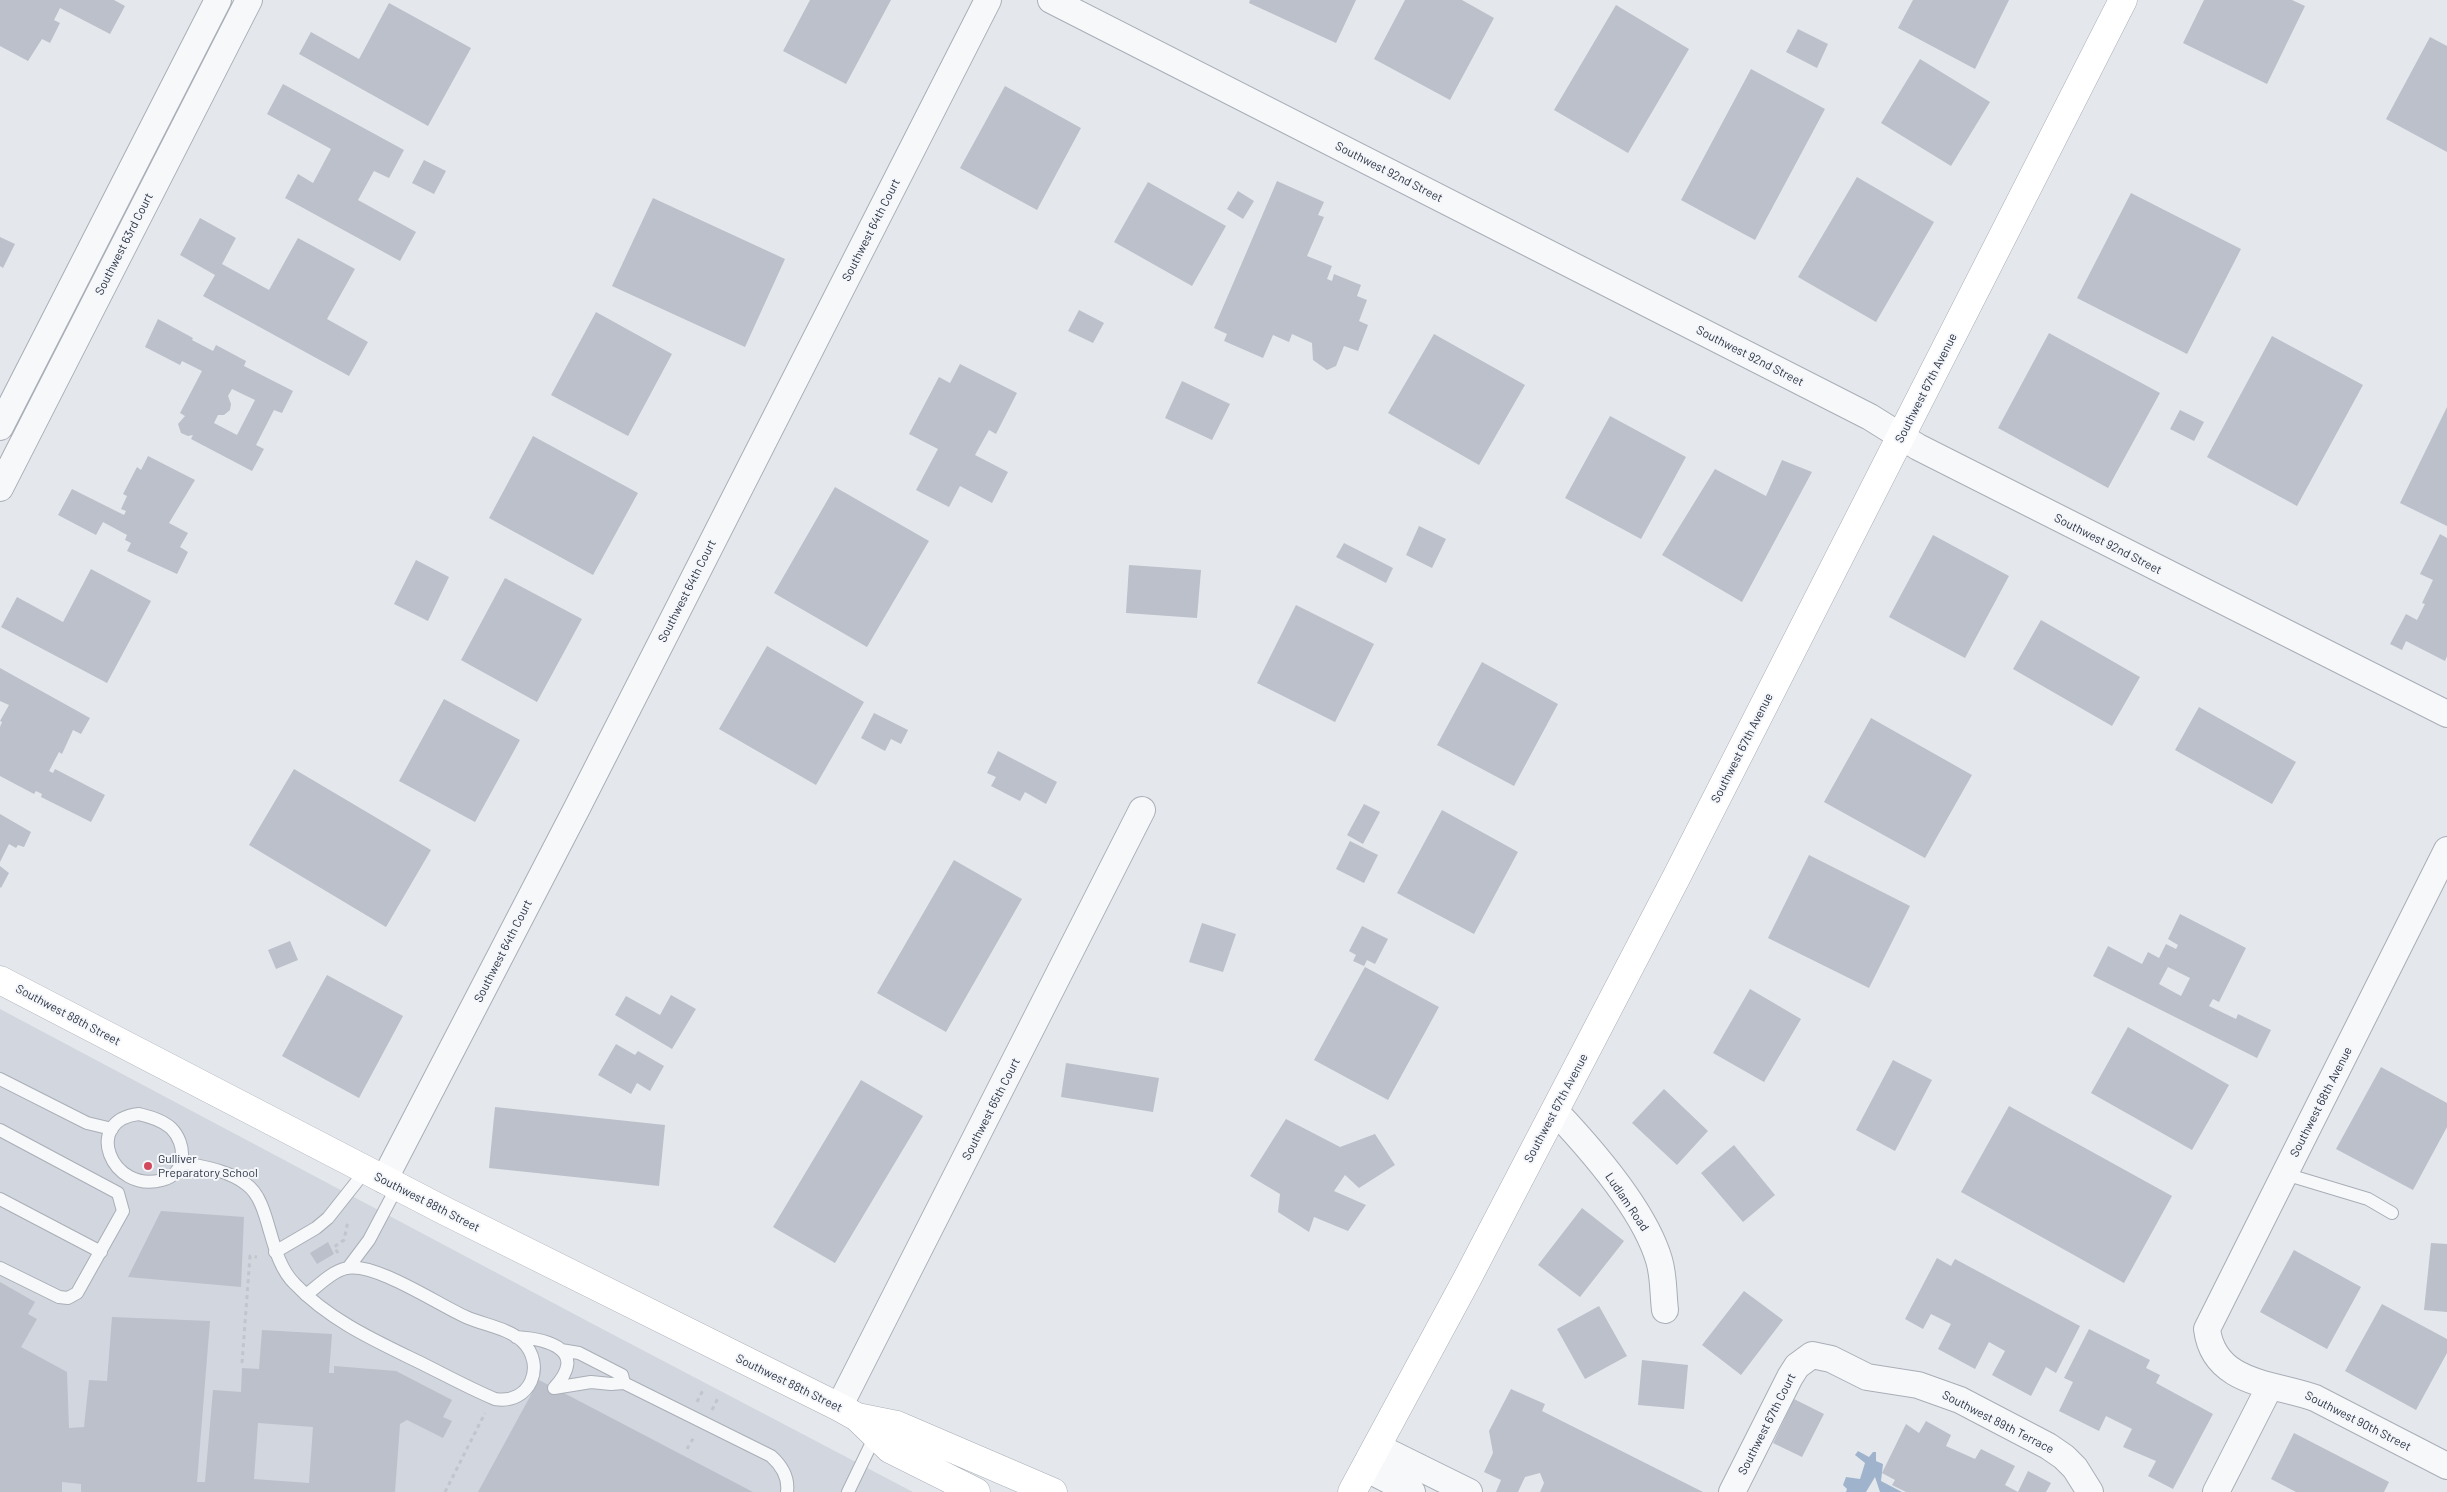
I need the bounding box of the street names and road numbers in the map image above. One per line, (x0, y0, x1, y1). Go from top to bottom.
street label: Southwest 92nd Street (1333, 139, 1445, 205)
street label: Southwest 64th Court (839, 176, 903, 284)
street label: Southwest 63rd Court (92, 191, 156, 297)
street label: Southwest 92nd Street (1694, 323, 1806, 389)
street label: Southwest 67th Avenue (1892, 331, 1960, 445)
street label: Southwest 92nd Street (2052, 511, 2164, 577)
street label: Southwest 64th Court (655, 537, 719, 645)
street label: Southwest 67th Avenue (1708, 691, 1776, 805)
street label: Southwest 64th Court (471, 897, 535, 1005)
street label: Southwest 88th Street (13, 981, 123, 1049)
street label: Southwest 68th Avenue (2287, 1044, 2355, 1160)
street label: Southwest 67th Avenue (1521, 1051, 1591, 1165)
street label: Southwest 65th Court (959, 1056, 1023, 1162)
street label: Southwest 88th Street (372, 1169, 482, 1235)
street label: Ludlam Road (1602, 1170, 1652, 1234)
street label: Southwest 88th Street (734, 1351, 844, 1415)
street label: Southwest 67th Court (1735, 1371, 1799, 1477)
street label: Southwest 89th Terrace (1940, 1388, 2056, 1456)
street label: Southwest 90th Street (2303, 1388, 2413, 1454)

